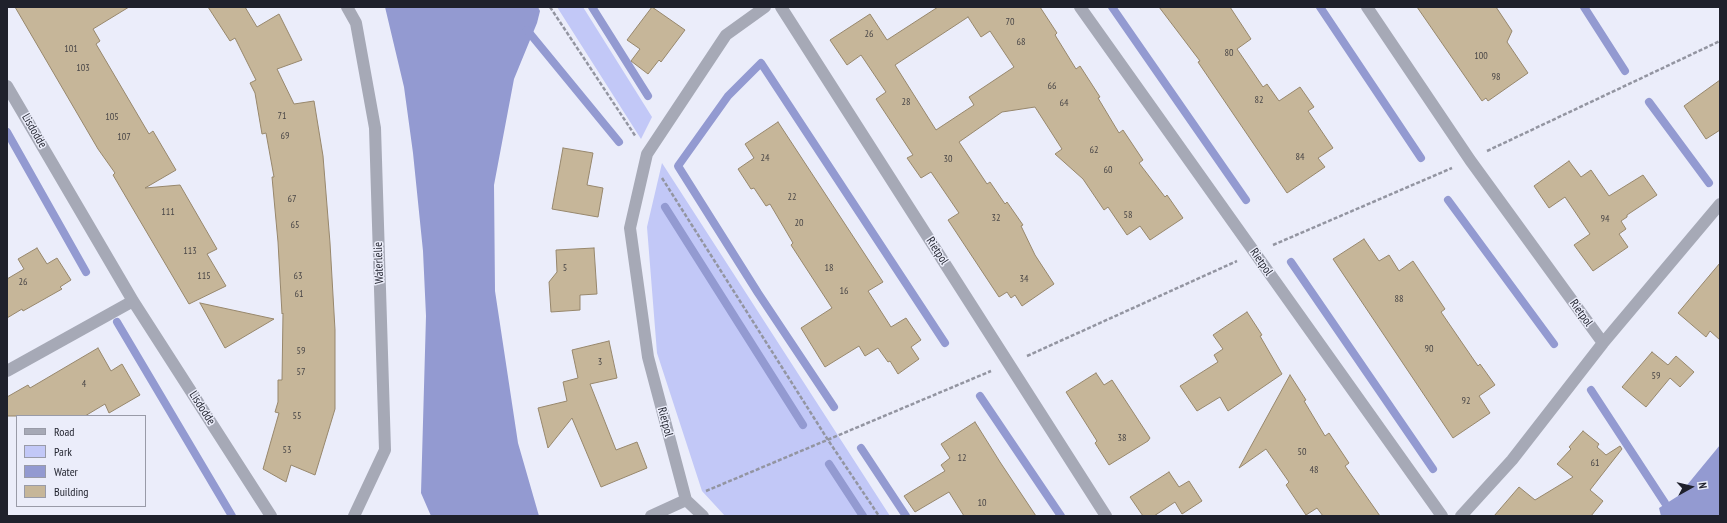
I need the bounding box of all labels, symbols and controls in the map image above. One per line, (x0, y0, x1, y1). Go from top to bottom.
house number: 70 (1006, 16, 1014, 28)
house number: 26 (865, 28, 873, 40)
house number: 68 (1017, 36, 1025, 48)
house number: 101 (64, 43, 78, 55)
house number: 80 (1225, 47, 1233, 59)
house number: 100 (1474, 50, 1488, 62)
house number: 103 (76, 62, 90, 74)
house number: 98 (1492, 71, 1500, 83)
house number: 66 (1048, 80, 1056, 92)
house number: 82 (1255, 94, 1263, 106)
house number: 28 (902, 96, 910, 108)
house number: 64 (1060, 97, 1068, 109)
house number: 71 (278, 110, 286, 122)
street label: Lisdodde (18, 111, 50, 151)
house number: 105 (105, 111, 119, 123)
house number: 69 (281, 130, 289, 142)
house number: 107 (117, 131, 131, 143)
house number: 62 (1090, 144, 1098, 156)
house number: 84 (1296, 151, 1304, 163)
house number: 24 (761, 152, 769, 164)
house number: 30 (944, 153, 952, 165)
house number: 60 (1104, 164, 1112, 176)
house number: 22 (788, 191, 796, 203)
house number: 67 (288, 193, 296, 205)
house number: 111 (161, 206, 175, 218)
house number: 58 (1124, 209, 1132, 221)
house number: 32 (992, 212, 1000, 224)
house number: 94 (1601, 213, 1609, 225)
house number: 20 (795, 217, 803, 229)
house number: 65 (291, 219, 299, 231)
street label: Rietpol (923, 235, 951, 267)
street label: Waterlelie (371, 242, 387, 284)
house number: 113 (183, 245, 197, 257)
street label: Rietpol (1247, 246, 1275, 278)
house number: 5 (563, 262, 567, 274)
house number: 18 (825, 262, 833, 274)
house number: 115 (197, 270, 211, 282)
house number: 63 (294, 270, 302, 282)
house number: 34 (1020, 273, 1028, 285)
house number: 26 (19, 276, 27, 288)
house number: 16 (840, 285, 848, 297)
house number: 61 (295, 288, 303, 300)
house number: 88 (1395, 293, 1403, 305)
street label: Rietpol (1566, 297, 1596, 329)
house number: 90 (1425, 343, 1433, 355)
house number: 59 (297, 345, 305, 357)
house number: 3 (598, 356, 602, 368)
house number: 57 (297, 366, 305, 378)
house number: 59 (1652, 370, 1660, 382)
house number: 4 (82, 378, 86, 390)
street label: Lisdodde (186, 388, 218, 428)
house number: 92 (1462, 395, 1470, 407)
street label: Rietpol (654, 406, 676, 438)
house number: 55 (293, 410, 301, 422)
legend (16, 415, 146, 507)
text: Road (54, 424, 74, 439)
house number: 38 (1118, 432, 1126, 444)
text: Park (54, 444, 72, 459)
house number: 53 (283, 444, 291, 456)
house number: 50 (1298, 446, 1306, 458)
house number: 12 (958, 452, 966, 464)
house number: 61 (1591, 457, 1599, 469)
text: Water (54, 464, 78, 479)
house number: 48 (1310, 464, 1318, 476)
north arrow (1671, 467, 1711, 507)
text: N (1696, 481, 1710, 489)
text: Building (54, 484, 89, 499)
house number: 10 (978, 497, 986, 509)

